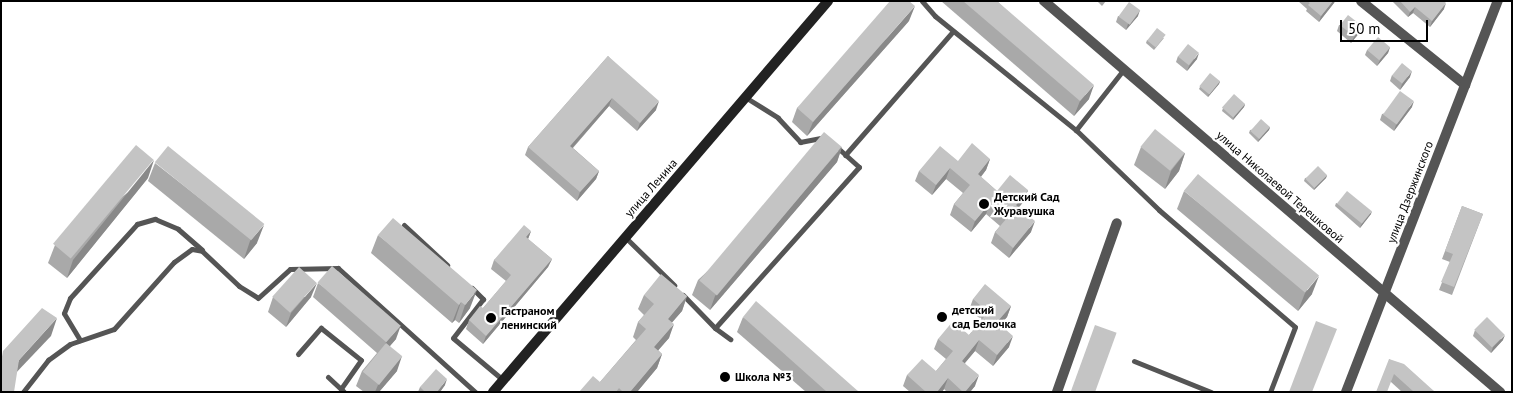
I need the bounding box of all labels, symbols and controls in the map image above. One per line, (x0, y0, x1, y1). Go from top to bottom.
scale bar (1343, 10, 1430, 42)
text: 50 m (1348, 19, 1381, 38)
street label: улица Николаевой Терешковой (1213, 128, 1347, 246)
street label: улица Дзержинского (1384, 139, 1436, 245)
street label: улица Ленина (622, 156, 680, 220)
place label: Детский Сад Журавушка (994, 190, 1060, 218)
marker: Детский Сад Журавушка (978, 198, 990, 210)
place label: детский сад Белочка (952, 303, 1016, 331)
place label: Гастраном ленинский (501, 304, 557, 332)
marker: детский сад Белочка (936, 311, 948, 323)
marker: Гастраном ленинский (485, 312, 497, 324)
place label: Школа №3 (735, 370, 792, 384)
marker: Школа №3 (719, 371, 731, 383)

